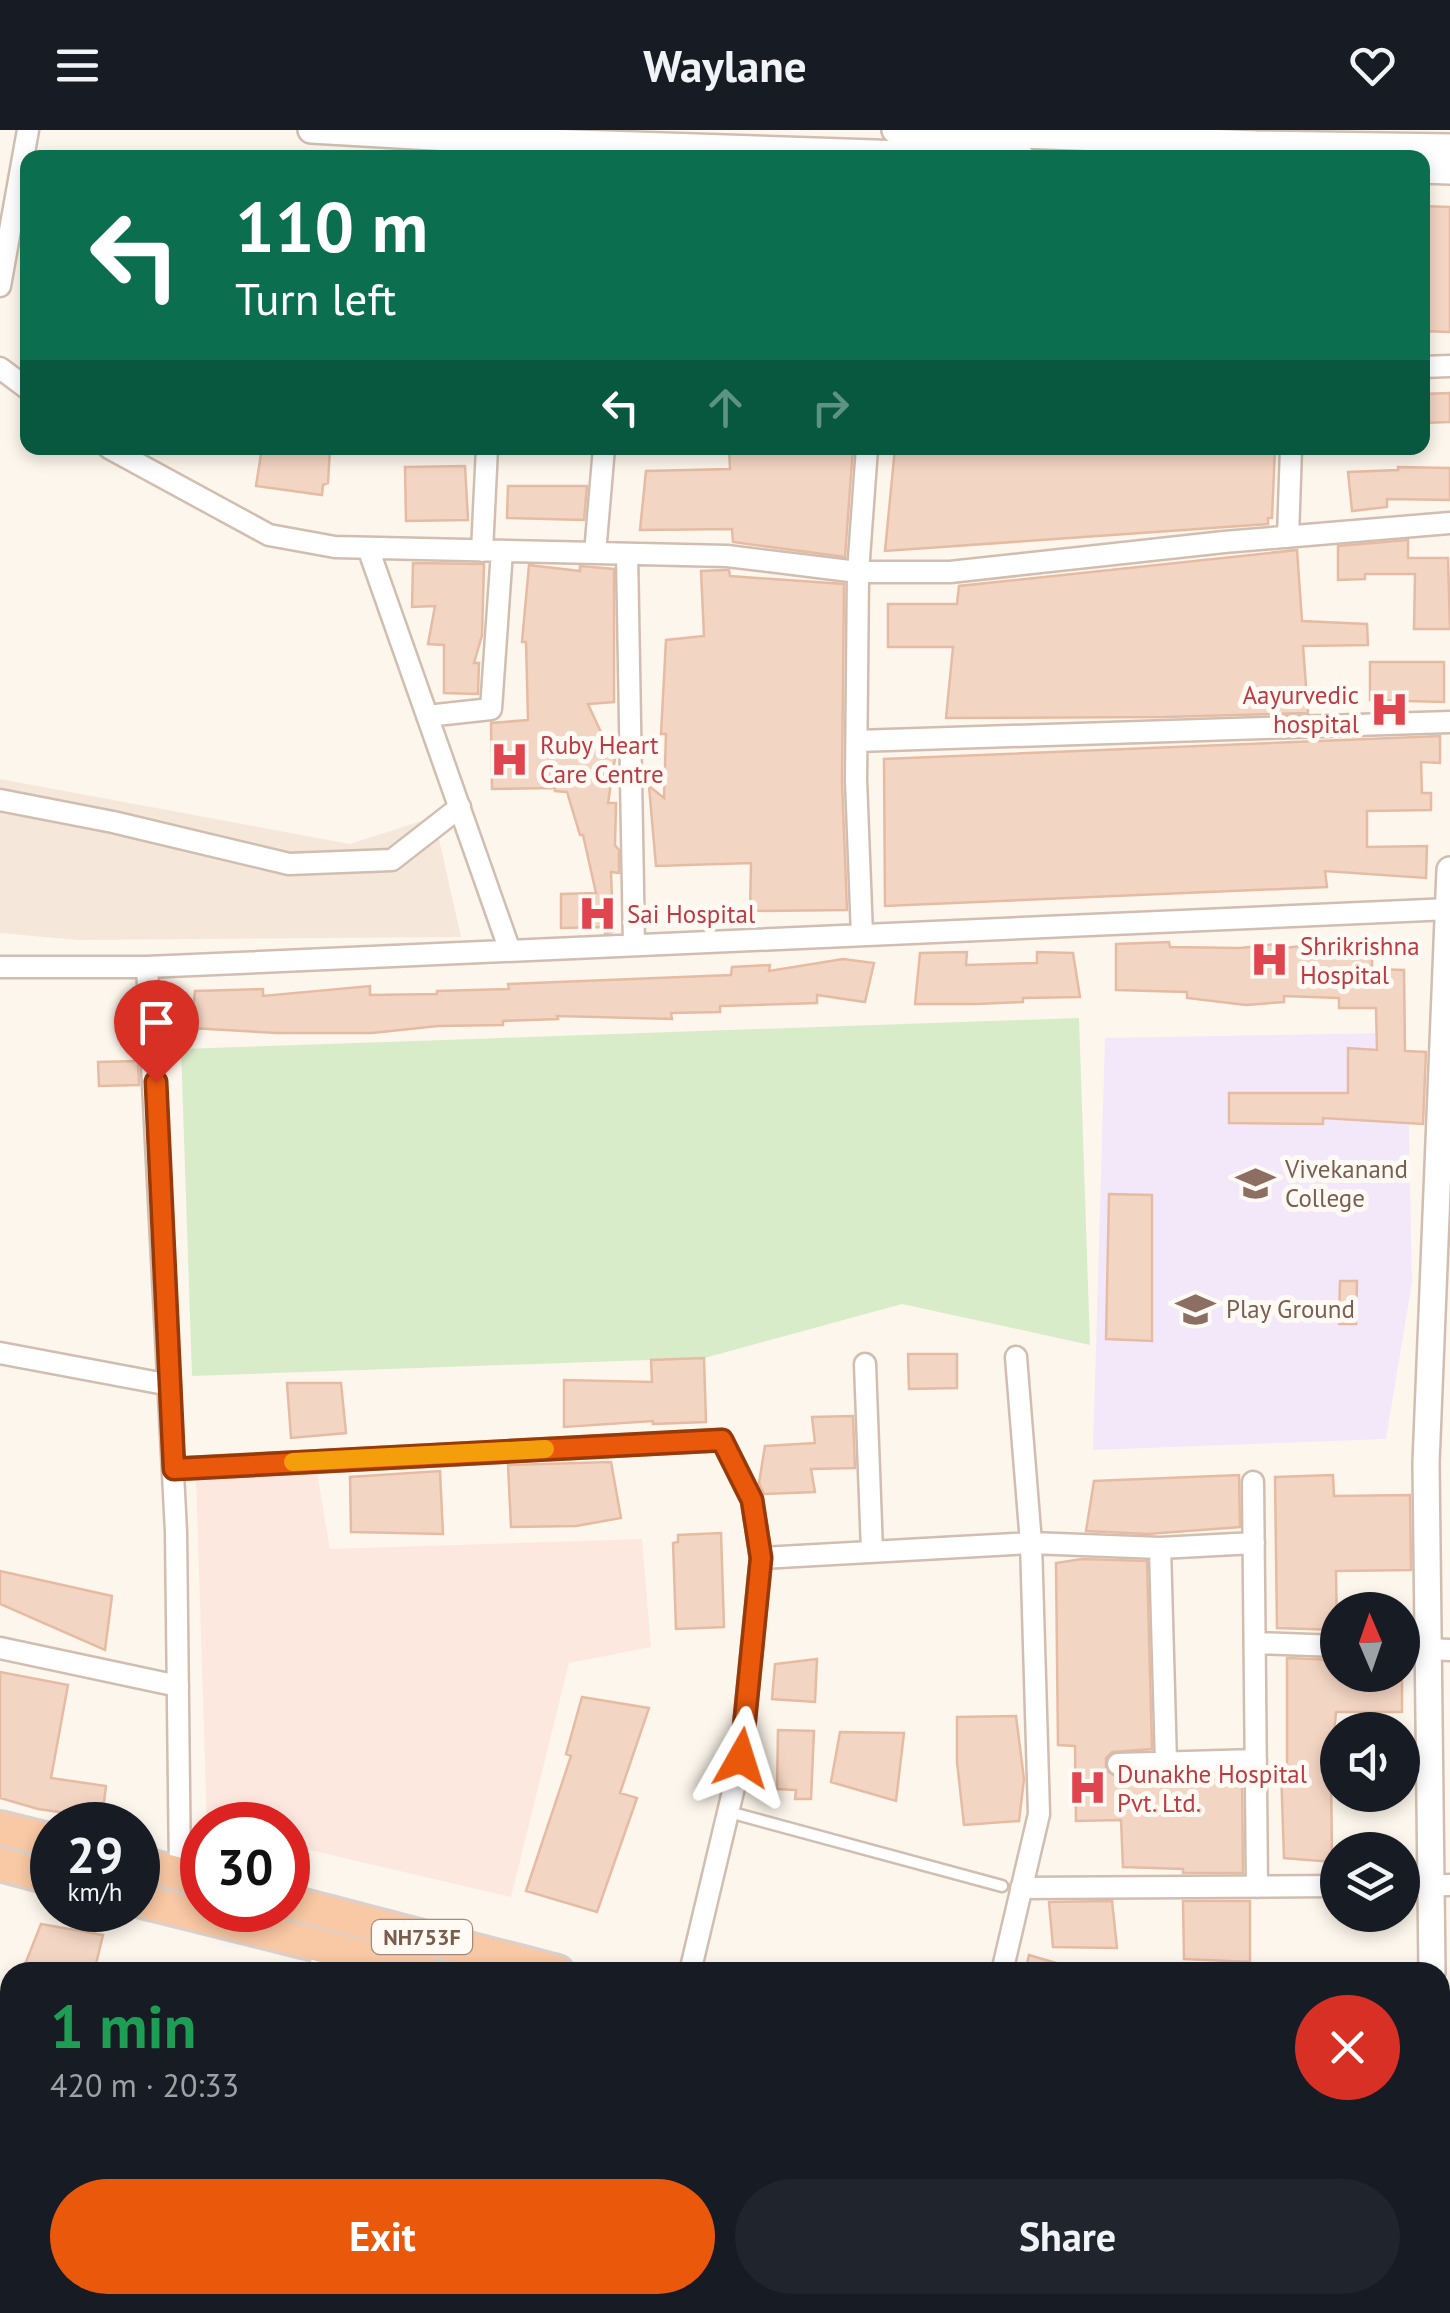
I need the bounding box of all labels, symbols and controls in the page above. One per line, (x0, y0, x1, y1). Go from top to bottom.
text: Waylane (643, 36, 807, 94)
icon: menu (50, 38, 105, 93)
icon: heart (1345, 38, 1400, 93)
text: 110 m (235, 181, 428, 271)
icon: left (70, 190, 200, 320)
text: Turn left (235, 269, 396, 327)
icon: left (593, 380, 648, 435)
icon: ahead (698, 380, 753, 435)
icon: right (803, 380, 858, 435)
place label: Aayurvedic hospital (1242, 679, 1360, 740)
hospital icon: Aayurvedic hospital (1368, 688, 1410, 730)
place label: Ruby Heart Care Centre (540, 729, 664, 790)
hospital icon: Ruby Heart Care Centre (489, 738, 531, 780)
hospital icon: Sai Hospital (576, 893, 618, 935)
place label: Sai Hospital (627, 898, 756, 930)
place label: Shrikrishna Hospital (1300, 930, 1420, 991)
hospital icon: Shrikrishna Hospital (1249, 939, 1291, 981)
pin (114, 980, 199, 1083)
icon: arrive (129, 995, 184, 1050)
place label: Vivekanand College (1284, 1153, 1408, 1214)
school or university icon: Vivekanand College (1234, 1162, 1276, 1204)
school or university icon: Play Ground (1175, 1288, 1217, 1330)
place label: Play Ground (1226, 1293, 1355, 1325)
north arrow (1320, 1592, 1420, 1692)
map controls (1320, 1592, 1420, 1932)
position arrow (689, 1706, 793, 1810)
button: sound (1320, 1712, 1420, 1812)
place label: Dunakhe Hospital Pvt. Ltd. (1117, 1758, 1308, 1819)
hospital icon: Dunakhe Hospital Pvt. Ltd. (1066, 1767, 1108, 1809)
speed limit sign: 30 (180, 1802, 310, 1932)
text: 29 (67, 1822, 123, 1887)
button: layers (1320, 1832, 1420, 1932)
text: km/h (68, 1876, 122, 1908)
road number: NH753F (372, 1920, 472, 1954)
text: 1 min (50, 1987, 196, 2065)
button: close (1295, 1995, 1400, 2100)
text: 420 m · 20:33 (50, 2064, 239, 2106)
button: Exit (50, 2179, 715, 2294)
button: Share (735, 2179, 1400, 2294)

